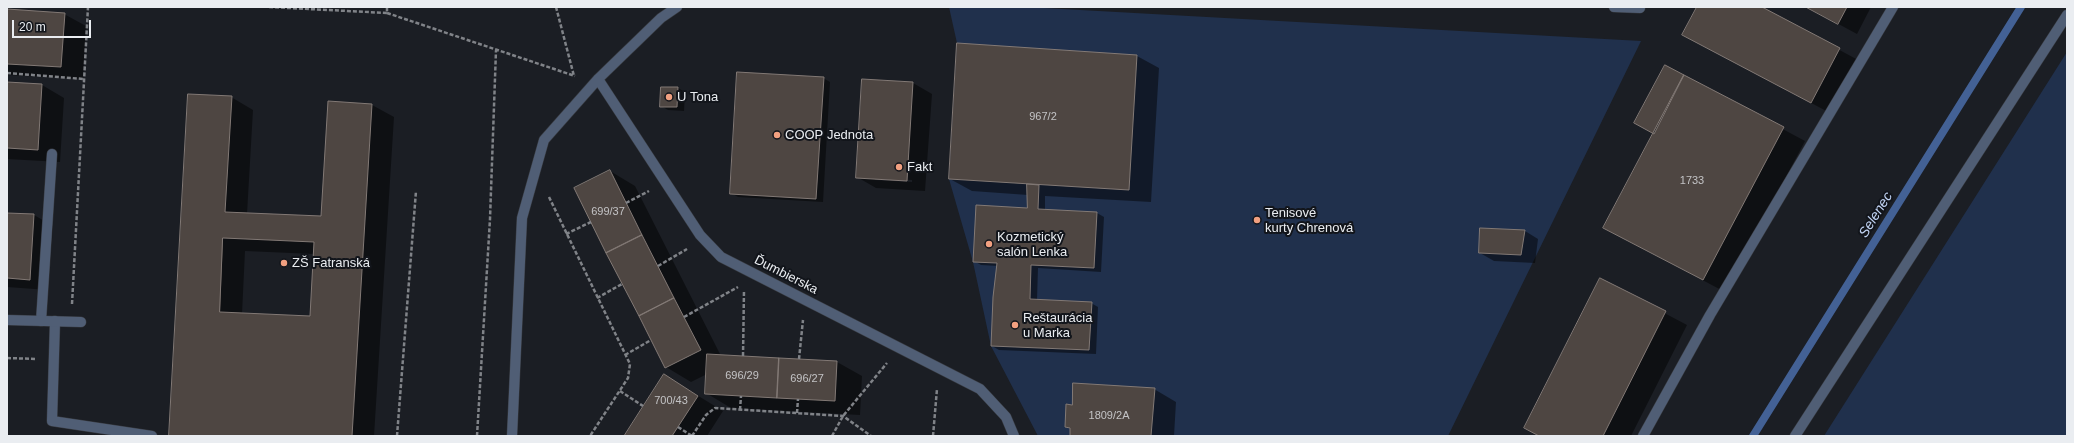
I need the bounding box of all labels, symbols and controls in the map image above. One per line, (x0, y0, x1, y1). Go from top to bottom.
scale bar (14, 12, 93, 38)
text: 20 m (19, 20, 46, 34)
place label: U Tona (677, 89, 718, 105)
marker: U Tona (664, 92, 674, 102)
house number: 967/2 (1029, 110, 1057, 124)
place label: COOP Jednota (785, 127, 873, 143)
marker: COOP Jednota (772, 130, 782, 140)
place label: Fakt (907, 159, 932, 175)
marker: Fakt (894, 162, 904, 172)
house number: 1733 (1680, 174, 1704, 188)
water label: Selenec (1855, 189, 1897, 241)
house number: 699/37 (591, 205, 625, 219)
place label: Tenisové kurty Chrenová (1265, 205, 1353, 236)
marker: Tenisové kurty Chrenová (1252, 215, 1262, 225)
place label: Kozmetický salón Lenka (997, 229, 1067, 260)
marker: Kozmetický salón Lenka (984, 239, 994, 249)
street label: Ďumbierska (752, 252, 820, 298)
place label: ZŠ Fatranská (292, 255, 370, 271)
marker: ZŠ Fatranská (279, 258, 289, 268)
place label: Reštaurácia u Marka (1023, 310, 1092, 341)
marker: Reštaurácia u Marka (1010, 320, 1020, 330)
house number: 696/29 (725, 369, 759, 383)
house number: 696/27 (790, 372, 824, 386)
house number: 700/43 (654, 394, 688, 408)
house number: 1809/2A (1089, 409, 1129, 423)

